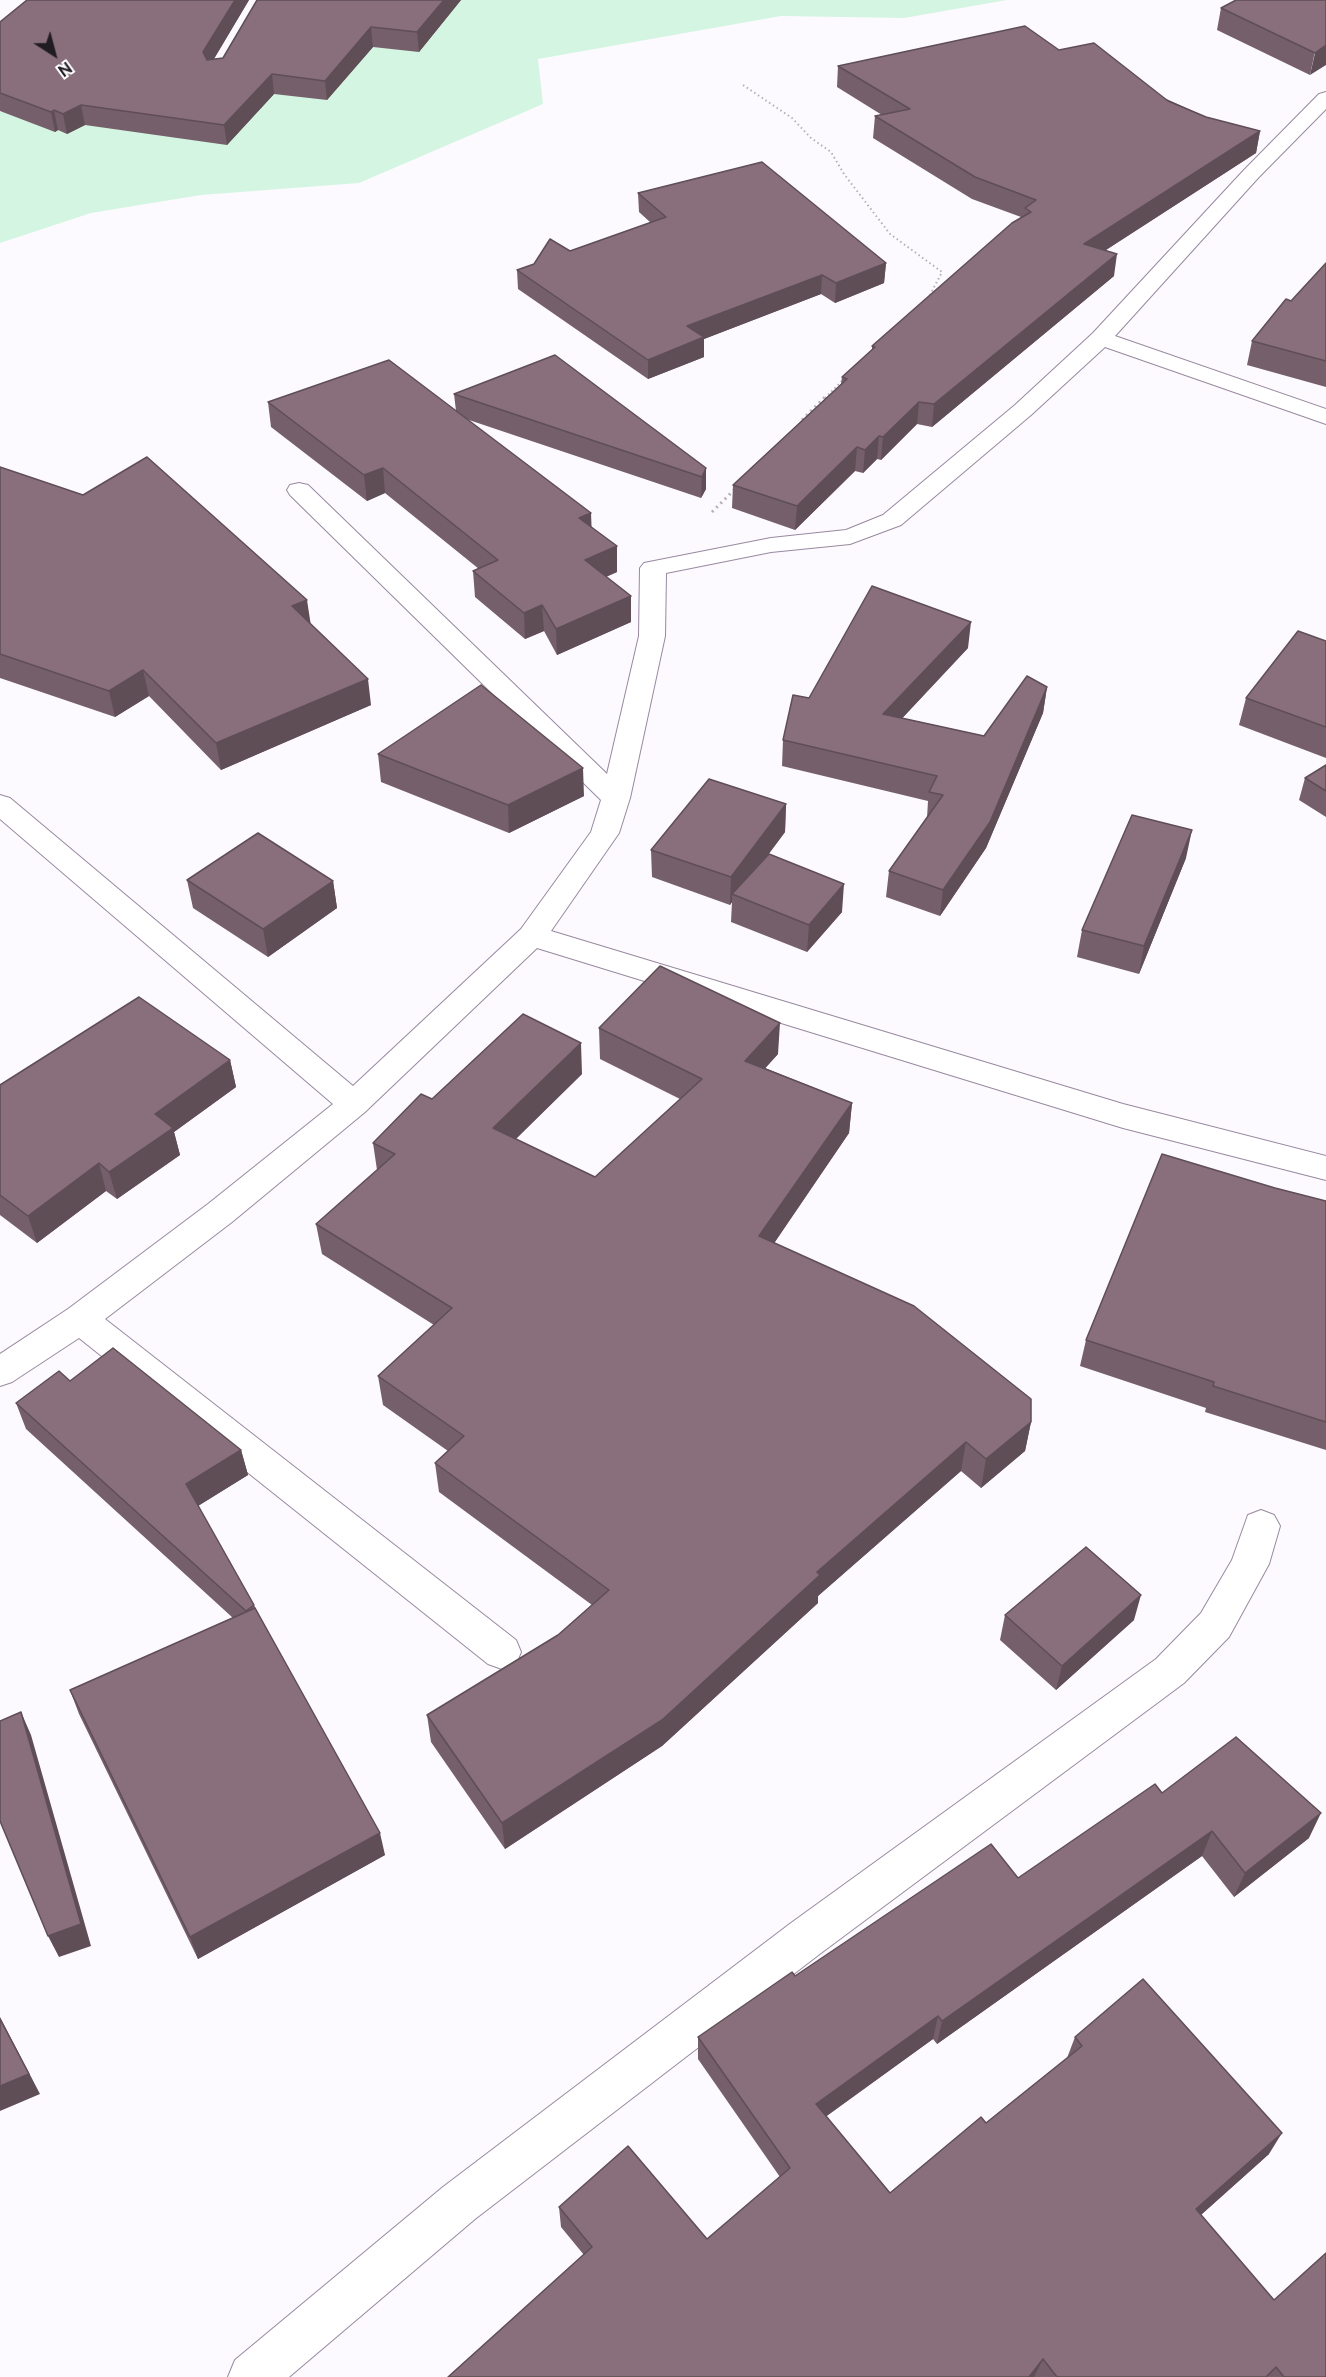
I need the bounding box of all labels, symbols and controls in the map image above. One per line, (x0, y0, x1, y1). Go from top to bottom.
north arrow (24, 24, 84, 84)
text: N (54, 58, 75, 80)

